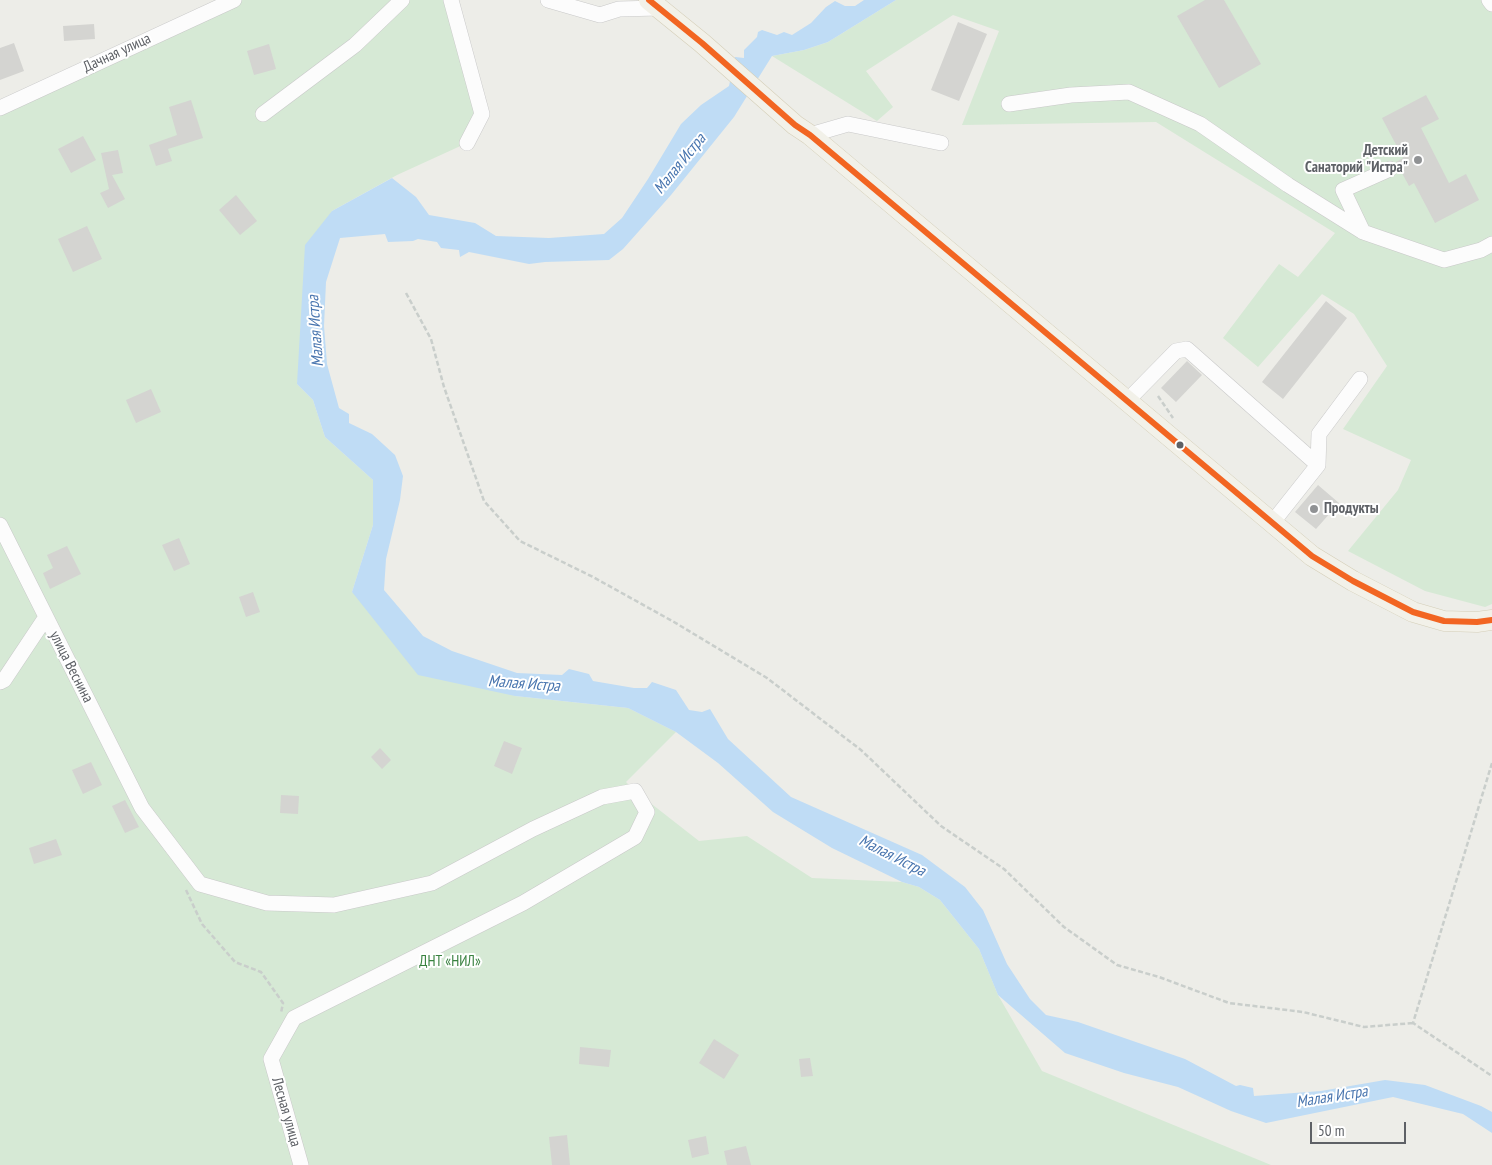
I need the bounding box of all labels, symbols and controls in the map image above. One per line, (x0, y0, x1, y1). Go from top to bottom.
street label: Дачная улица (80, 30, 154, 76)
water label: Малая Истра (650, 130, 710, 198)
place label: Детский Санаторий "Истра" (1305, 142, 1408, 177)
marker: Детский Санаторий "Истра" (1412, 154, 1424, 166)
water label: Малая Истра (304, 295, 328, 367)
unlabelled marker (1175, 440, 1185, 450)
place label: Продукты (1324, 500, 1379, 518)
marker: Продукты (1308, 503, 1320, 515)
street label: улица Веснина (45, 628, 97, 706)
water label: Малая Истра (488, 672, 560, 696)
water label: Малая Истра (856, 831, 928, 881)
park label: ДНТ «НИЛ» (419, 953, 481, 971)
street label: Лесная улица (268, 1075, 304, 1149)
water label: Малая Истра (1295, 1082, 1369, 1112)
scale bar (1312, 1112, 1408, 1144)
text: 50 m (1318, 1121, 1344, 1140)

